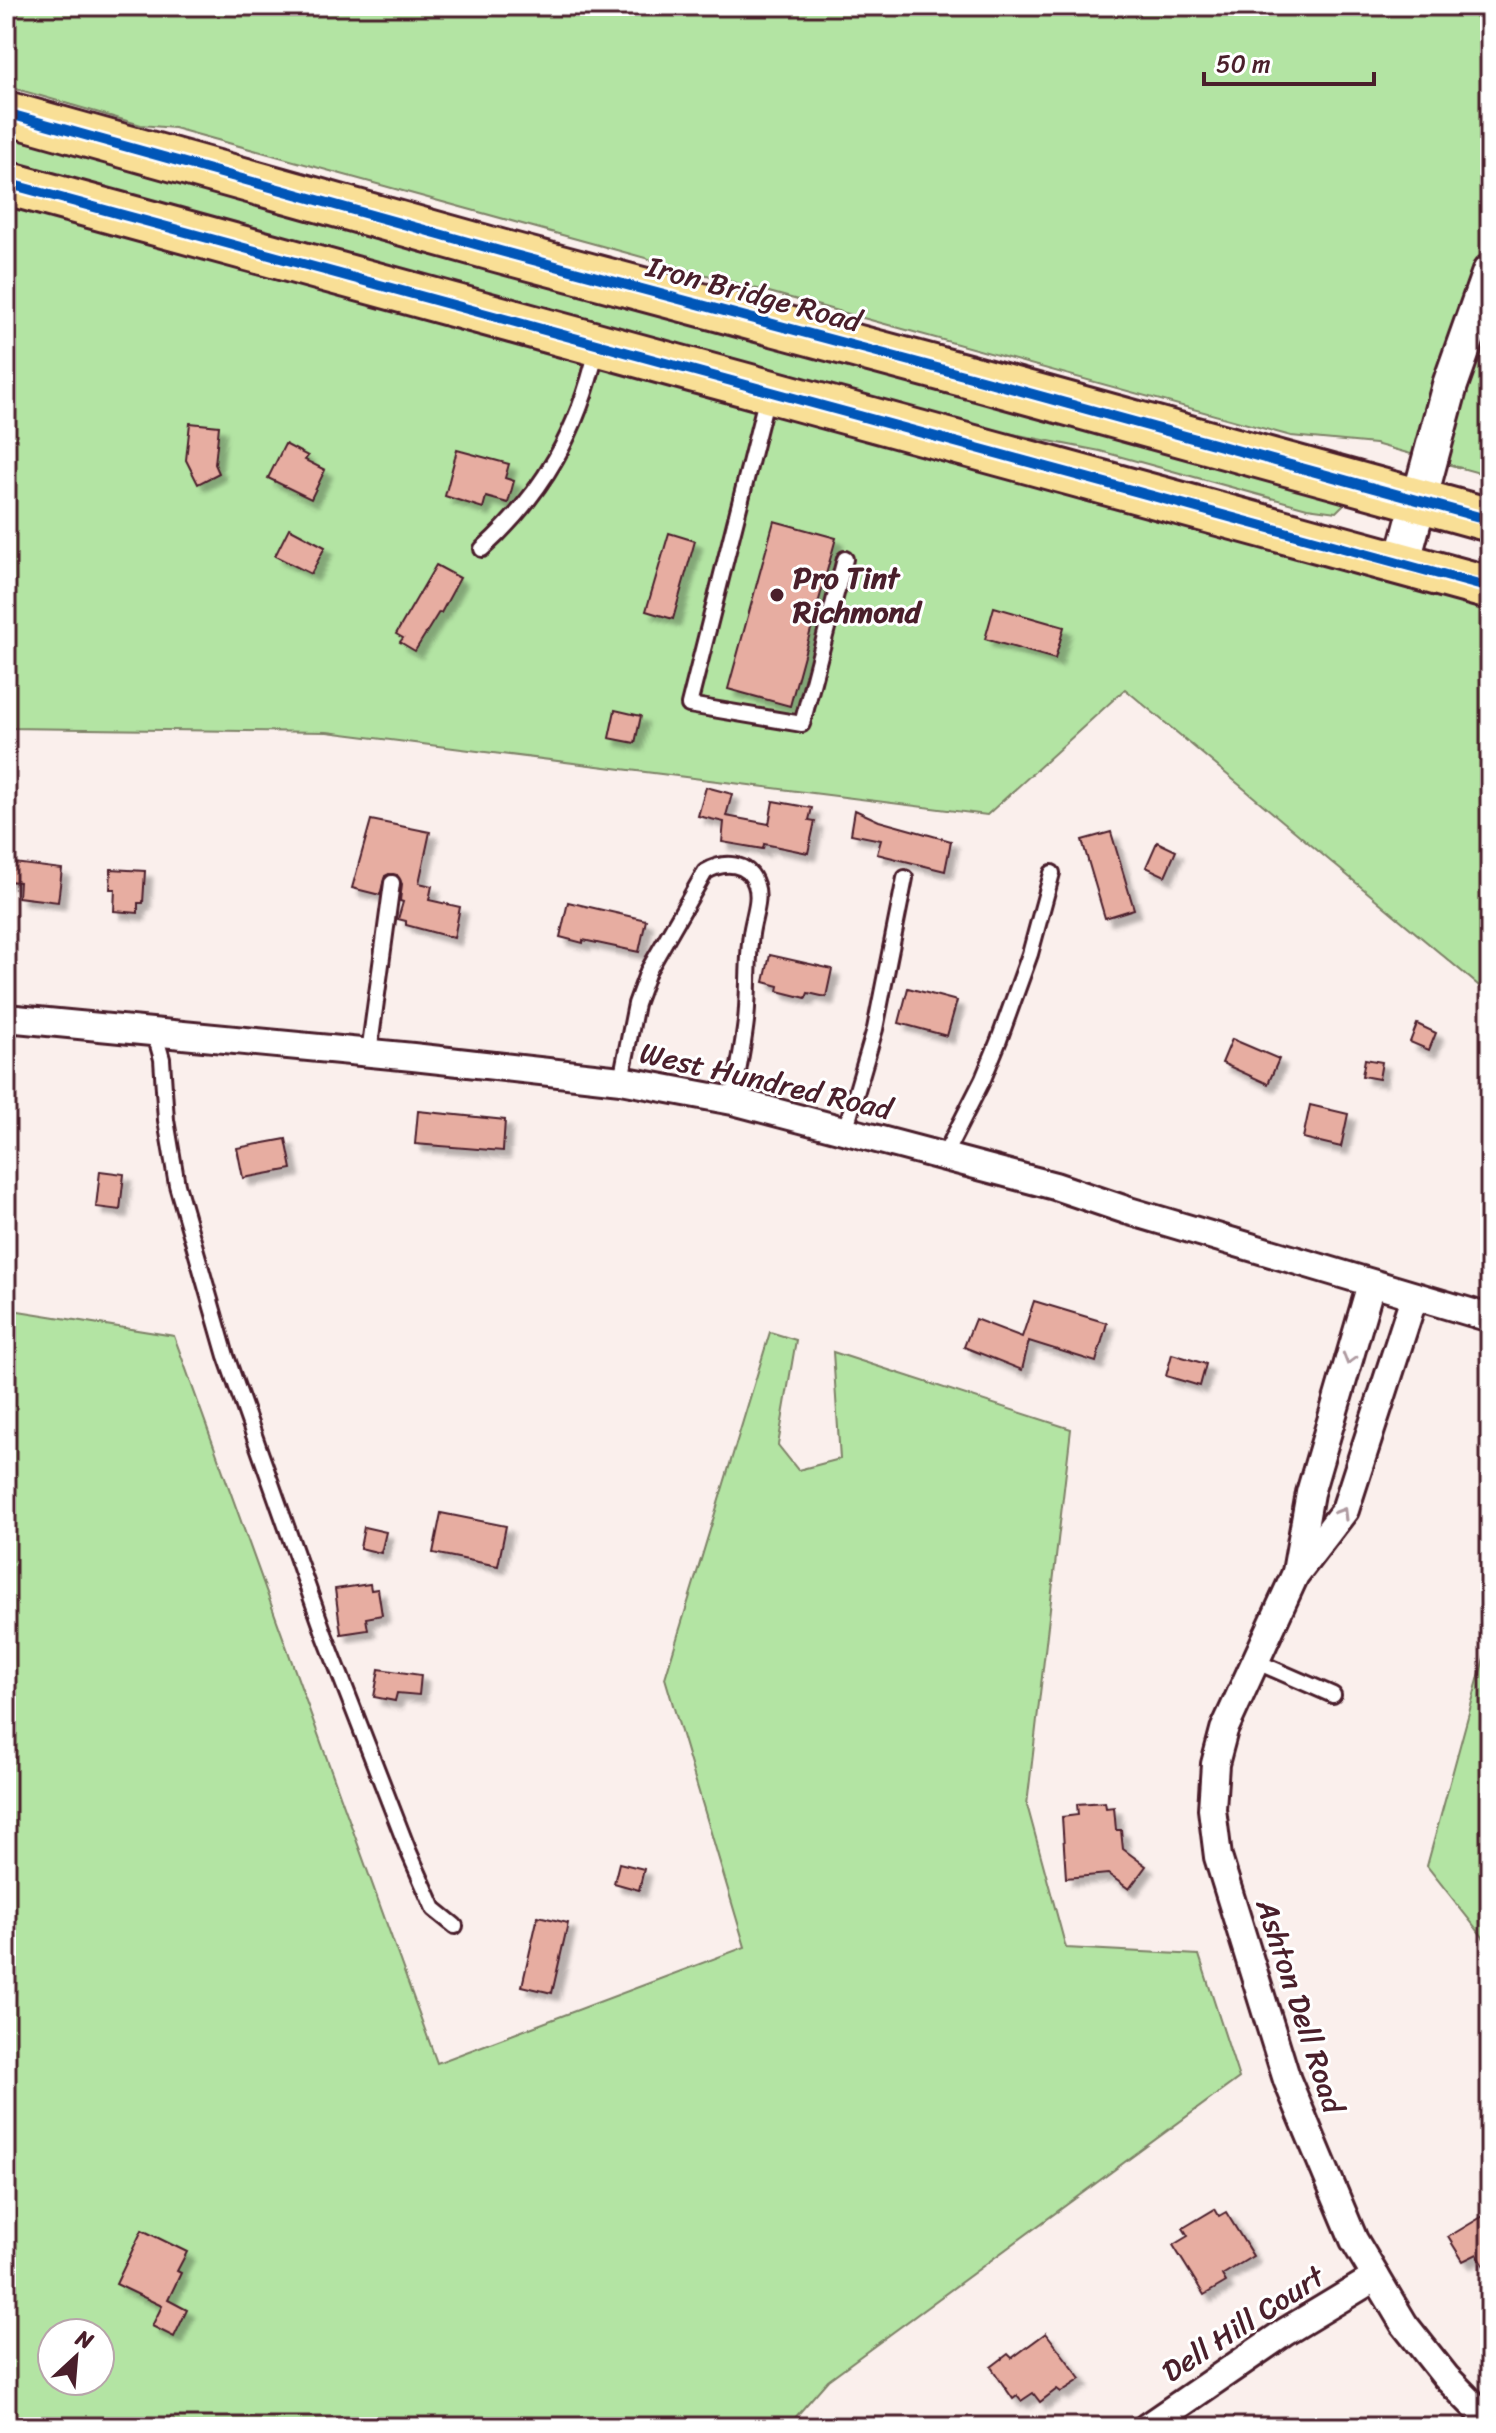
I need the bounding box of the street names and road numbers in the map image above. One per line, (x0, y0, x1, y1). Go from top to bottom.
street label: Iron Bridge Road (640, 239, 870, 349)
street label: West Hundred Road (635, 1026, 900, 1137)
street label: Ashton Dell Road (1240, 1891, 1361, 2122)
street label: Dell Hill Court (1150, 2250, 1337, 2397)

